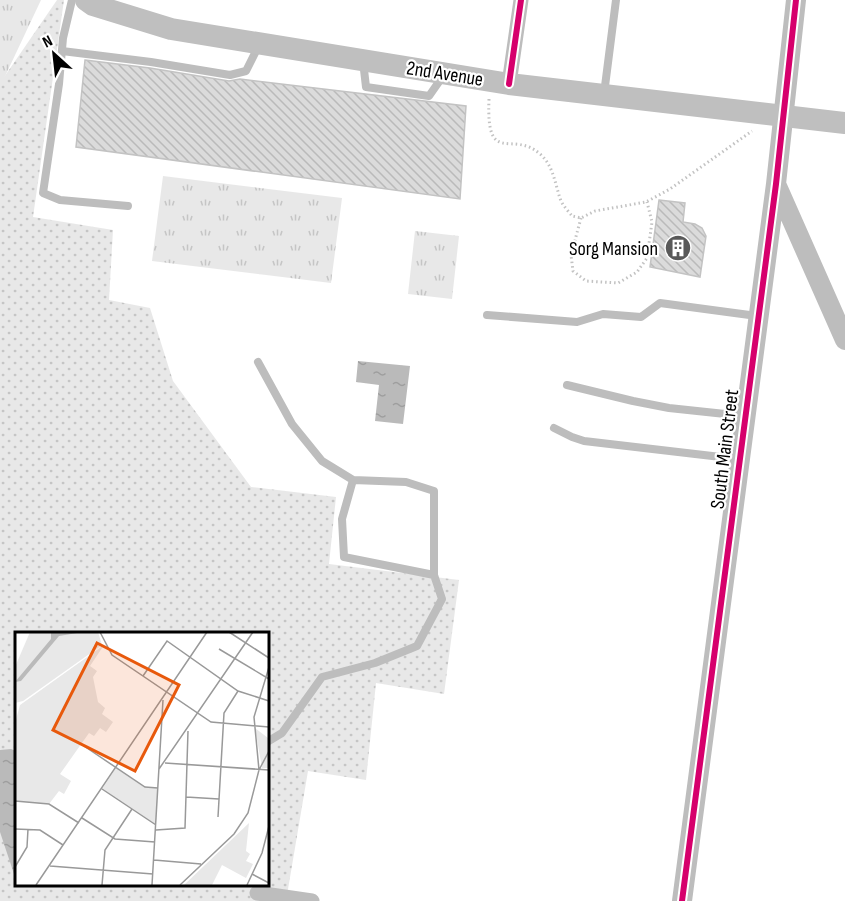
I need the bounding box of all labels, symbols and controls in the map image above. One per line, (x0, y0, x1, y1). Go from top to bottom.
north arrow (24, 24, 84, 84)
text: N (40, 32, 56, 52)
street label: 2nd Avenue (405, 56, 485, 92)
building icon: Sorg Mansion (663, 233, 693, 263)
place label: Sorg Mansion (569, 237, 658, 261)
street label: South Main Street (706, 388, 744, 510)
inset map (15, 632, 268, 886)

